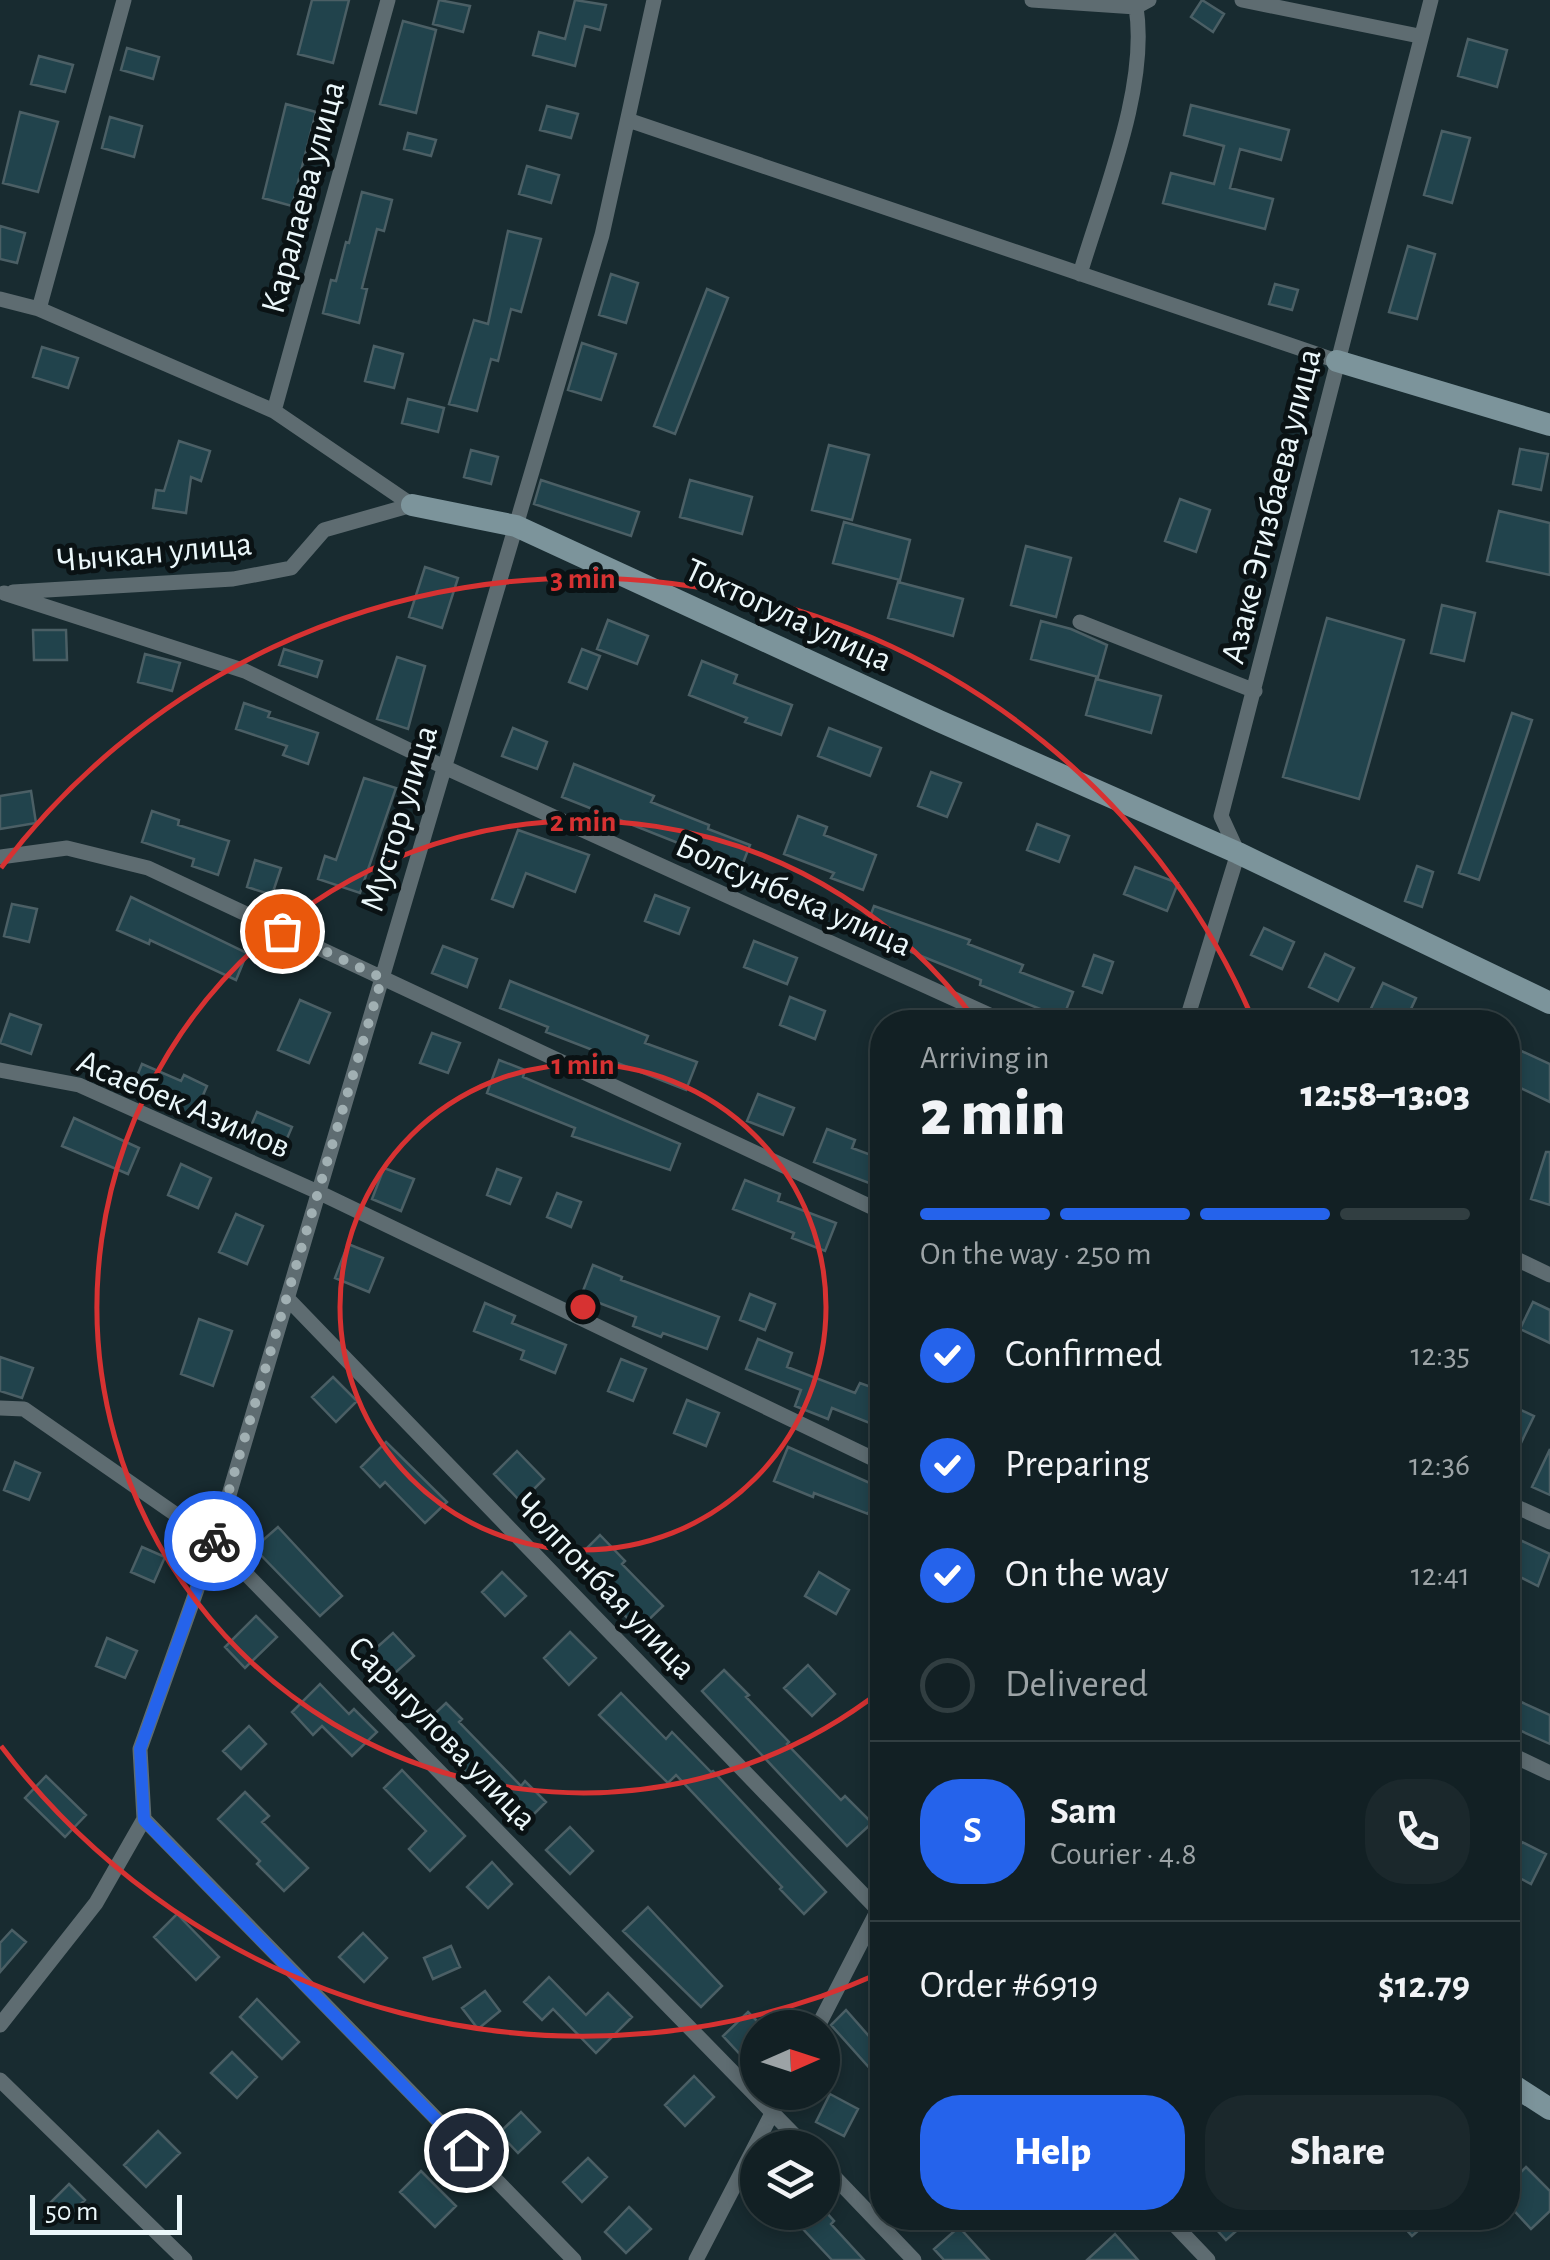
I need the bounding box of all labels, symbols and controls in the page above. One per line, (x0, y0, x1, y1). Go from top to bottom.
street label: Каралаева улица (256, 77, 351, 318)
street label: Азаке Эгизбаева улица (1215, 345, 1328, 667)
street label: Чычкан улица (55, 526, 254, 578)
street label: Токтогула улица (680, 552, 897, 678)
text: 3 min (550, 564, 616, 594)
street label: Мустор улица (355, 721, 444, 916)
text: 2 min (550, 807, 616, 837)
street label: Болсунбека улица (670, 828, 917, 963)
pin (240, 889, 325, 974)
icon: bag (255, 904, 310, 959)
text: Arriving in (920, 1042, 1049, 1074)
street label: Асаебек Азимов (72, 1044, 295, 1165)
text: 1 min (551, 1050, 615, 1080)
text: 12:58–13:03 (1300, 1076, 1470, 1114)
text: 2 min (920, 1082, 1066, 1147)
text: On the way · 250 m (920, 1238, 1152, 1270)
centre of rings (565, 1289, 601, 1325)
icon: check (920, 1328, 975, 1383)
text: Confirmed (1005, 1336, 1162, 1374)
text: 12:35 (1411, 1339, 1470, 1371)
icon: check (920, 1438, 975, 1493)
text: Preparing (1005, 1446, 1150, 1484)
text: 12:36 (1409, 1449, 1470, 1481)
street label: Чолпонбая улица (508, 1486, 702, 1686)
courier (164, 1491, 264, 1591)
icon: bike (187, 1514, 242, 1569)
icon: check (920, 1548, 975, 1603)
text: On the way (1005, 1556, 1169, 1594)
text: 12:41 (1411, 1559, 1470, 1591)
street label: Сарыгулова улица (341, 1629, 543, 1837)
text: Delivered (1005, 1666, 1148, 1704)
button: phone (1365, 1779, 1470, 1884)
text: Sam (1050, 1793, 1117, 1831)
text: S (963, 1812, 982, 1850)
text: Courier · 4.8 (1050, 1838, 1197, 1870)
text: Order #6919 (920, 1967, 1098, 2005)
text: $12.79 (1378, 1967, 1470, 2005)
north arrow (740, 2010, 840, 2110)
map controls (740, 2010, 840, 2230)
button: Help (920, 2095, 1185, 2210)
button: Share (1205, 2095, 1470, 2210)
pin (424, 2108, 509, 2193)
icon: home (439, 2123, 494, 2178)
button: layers (740, 2130, 840, 2230)
scale bar (30, 2190, 182, 2234)
text: 50 m (45, 2198, 99, 2226)

